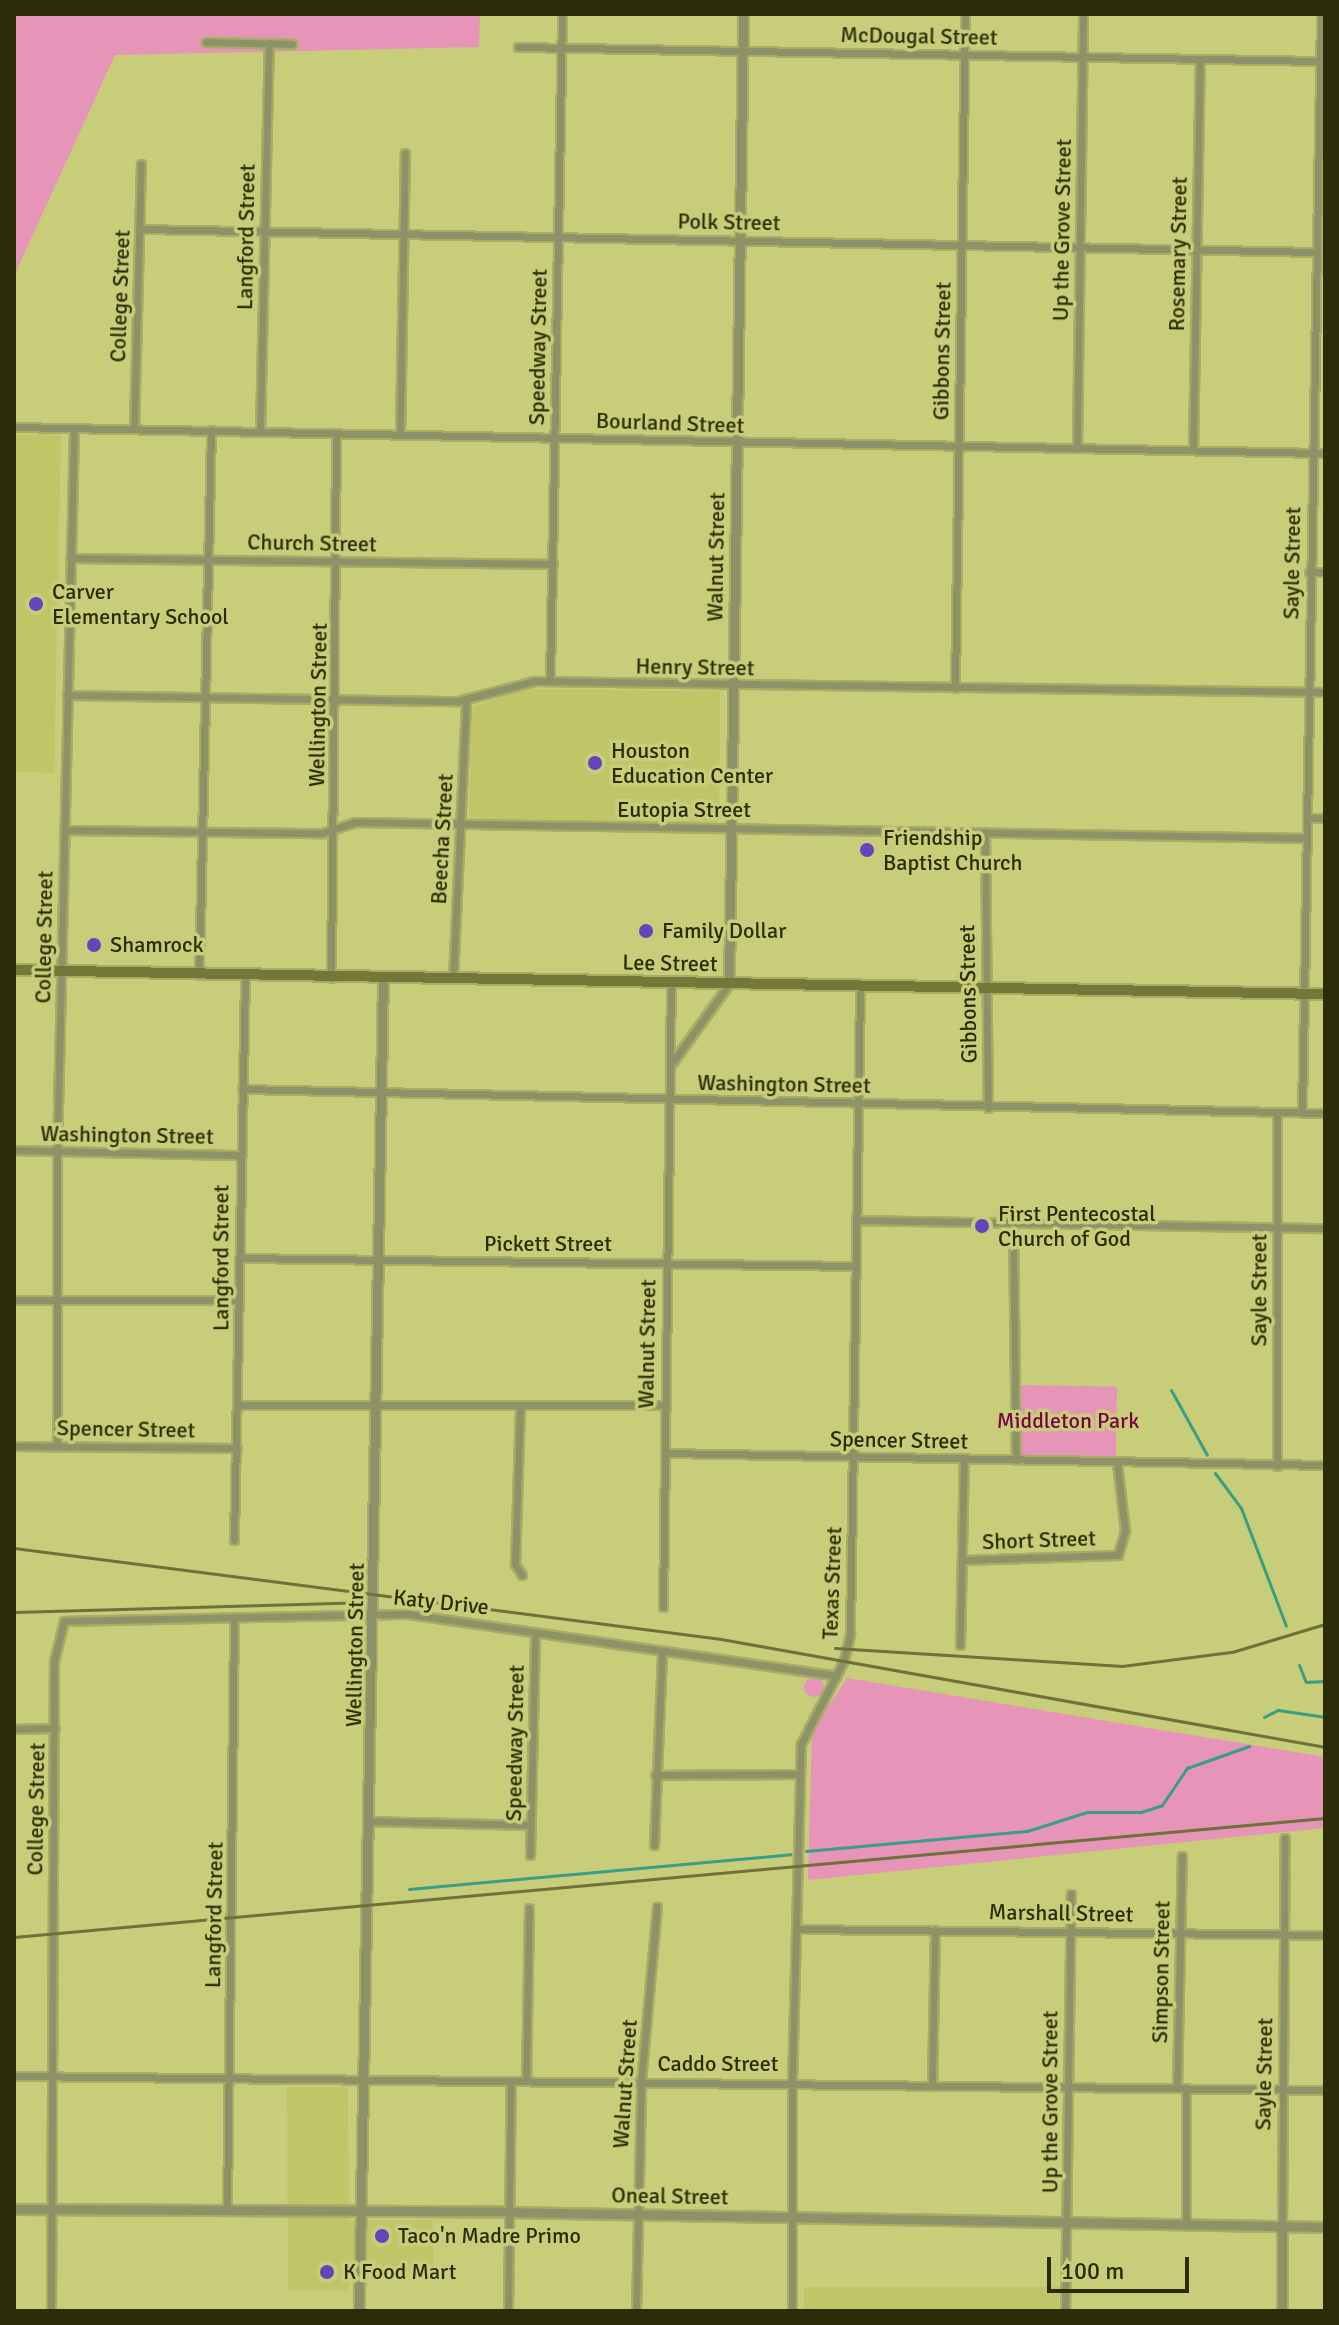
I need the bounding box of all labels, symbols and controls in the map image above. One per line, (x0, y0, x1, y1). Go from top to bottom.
street label: McDougal Street (840, 21, 998, 51)
street label: Up the Grove Street (1047, 138, 1077, 322)
street label: Langford Street (232, 164, 260, 310)
street label: Rosemary Street (1163, 176, 1193, 332)
street label: Polk Street (677, 208, 781, 236)
street label: College Street (104, 229, 136, 363)
street label: Speedway Street (523, 269, 553, 425)
street label: Gibbons Street (928, 282, 956, 420)
street label: Bourland Street (595, 407, 745, 439)
street label: Walnut Street (702, 492, 730, 622)
street label: Sayle Street (1278, 506, 1306, 620)
street label: Church Street (247, 529, 377, 557)
place label: Carver Elementary School (52, 578, 229, 630)
marker: Carver Elementary School (27, 595, 45, 613)
street label: Wellington Street (303, 623, 333, 787)
street label: Henry Street (635, 653, 755, 681)
place label: Houston Education Center (611, 737, 773, 788)
marker: Houston Education Center (586, 754, 604, 772)
street label: Beecha Street (425, 773, 459, 905)
street label: Eutopia Street (617, 797, 751, 823)
place label: Friendship Baptist Church (883, 824, 1022, 876)
marker: Friendship Baptist Church (858, 841, 876, 859)
street label: College Street (30, 870, 58, 1004)
place label: Family Dollar (662, 918, 786, 944)
marker: Family Dollar (637, 922, 655, 940)
street label: Gibbons Street (954, 925, 982, 1063)
place label: Shamrock (110, 932, 203, 958)
marker: Shamrock (85, 936, 103, 954)
street label: Lee Street (622, 949, 718, 977)
street label: Washington Street (697, 1069, 871, 1099)
street label: Washington Street (40, 1120, 214, 1150)
street label: Langford Street (208, 1185, 234, 1331)
place label: First Pentecostal Church of God (998, 1200, 1156, 1252)
marker: First Pentecostal Church of God (973, 1217, 991, 1235)
street label: Pickett Street (484, 1231, 612, 1257)
street label: Sayle Street (1246, 1234, 1272, 1346)
street label: Walnut Street (633, 1279, 661, 1409)
park label: Middleton Park (997, 1408, 1139, 1434)
street label: Spencer Street (57, 1415, 195, 1443)
street label: Spencer Street (830, 1426, 968, 1454)
street label: Short Street (982, 1525, 1096, 1555)
street label: Texas Street (817, 1526, 847, 1640)
street label: Wellington Street (340, 1563, 370, 1727)
street label: Katy Drive (392, 1584, 490, 1620)
street label: Speedway Street (500, 1665, 530, 1821)
street label: College Street (22, 1742, 50, 1876)
street label: Langford Street (200, 1842, 228, 1988)
street label: Marshall Street (988, 1899, 1134, 1927)
street label: Simpson Street (1147, 1900, 1175, 2044)
street label: Up the Grove Street (1037, 2011, 1063, 2193)
street label: Sayle Street (1250, 2017, 1278, 2131)
street label: Walnut Street (607, 2019, 643, 2149)
street label: Caddo Street (657, 2051, 779, 2077)
street label: Oneal Street (611, 2182, 729, 2210)
place label: Taco'n Madre Primo (398, 2223, 581, 2249)
marker: Taco'n Madre Primo (373, 2227, 391, 2245)
scale bar (1051, 2241, 1193, 2291)
text: 100 m (1061, 2256, 1124, 2286)
place label: K Food Mart (343, 2259, 456, 2285)
marker: K Food Mart (318, 2263, 336, 2281)

